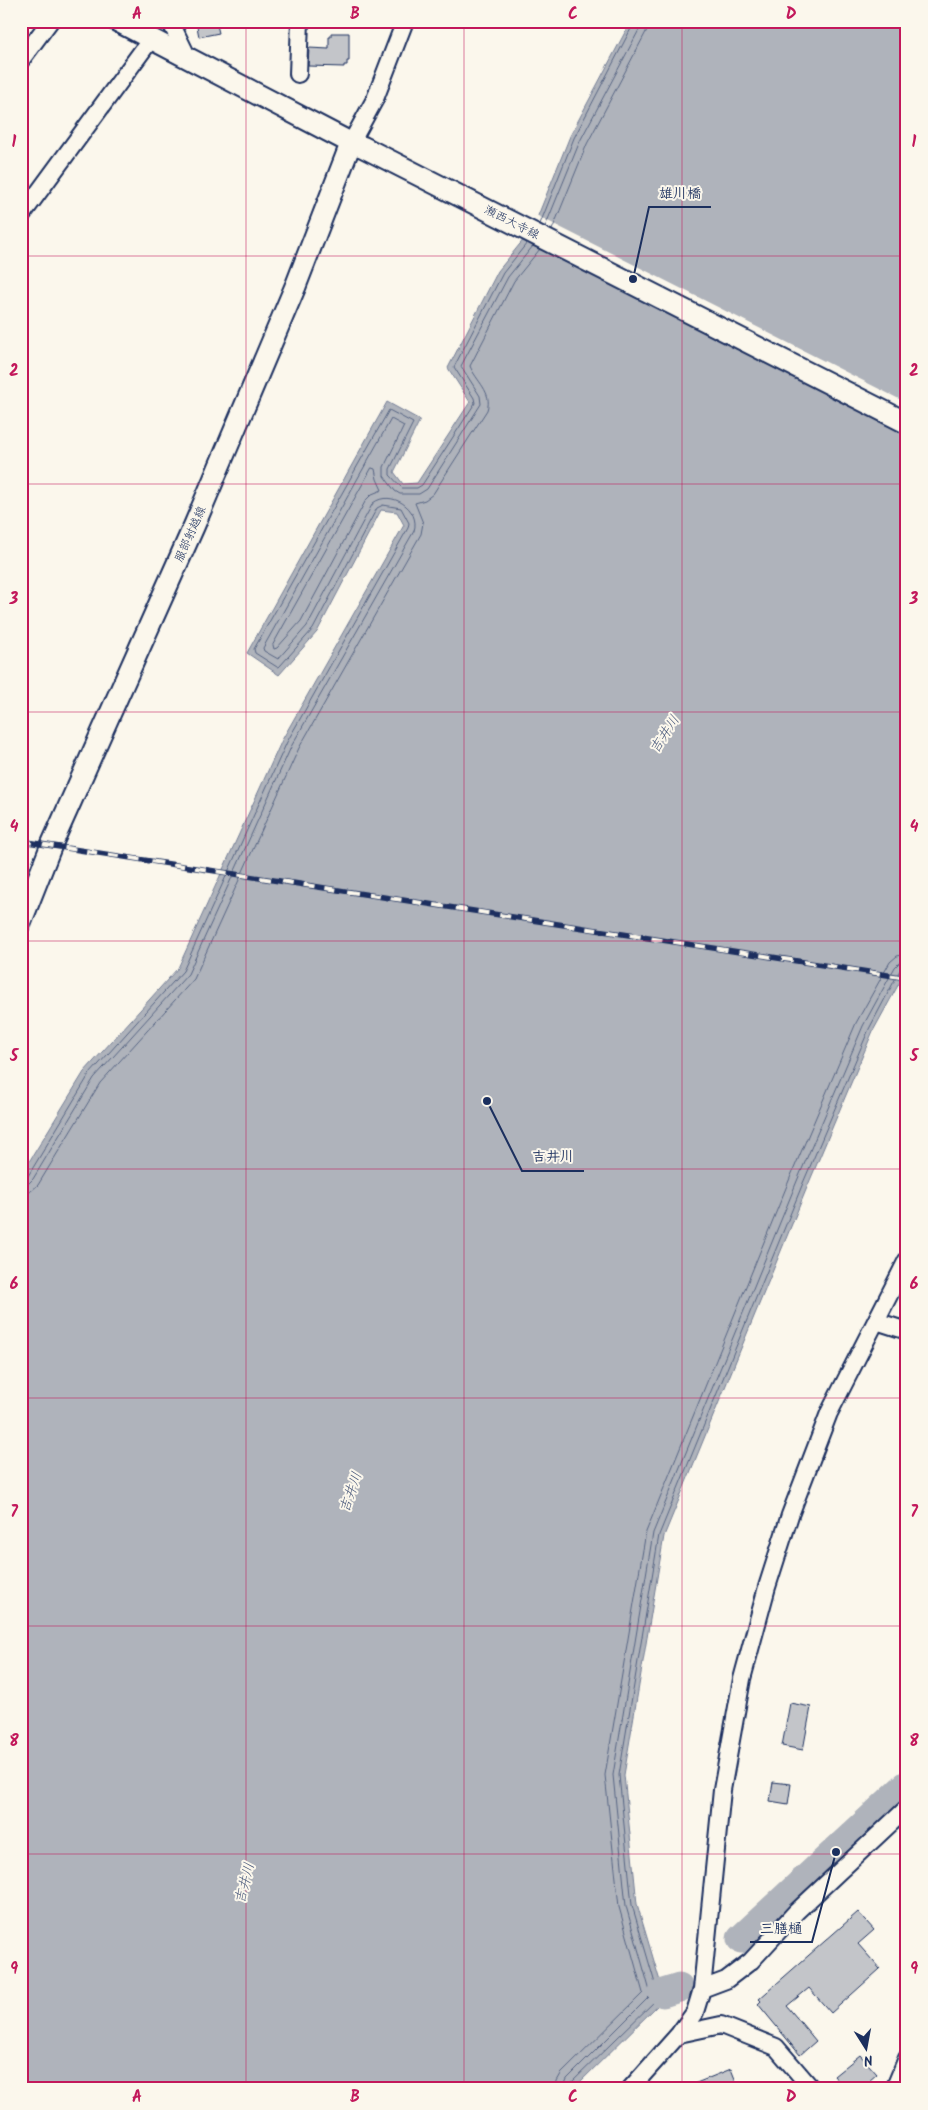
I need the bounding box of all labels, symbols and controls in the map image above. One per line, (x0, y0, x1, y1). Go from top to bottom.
text: A (132, 2, 142, 27)
text: B (350, 2, 360, 27)
text: C (568, 2, 578, 27)
text: D (786, 2, 797, 27)
text: 1 (12, 130, 17, 155)
text: 1 (912, 130, 917, 155)
callout: 雄川橋 (649, 178, 711, 207)
text: 雄川橋 (659, 183, 701, 205)
street label: 瀬西大寺線 (481, 200, 543, 245)
text: 2 (9, 359, 19, 384)
text: 2 (909, 359, 919, 384)
street label: 服部射越線 (170, 503, 211, 565)
text: 3 (9, 587, 19, 612)
text: 3 (909, 587, 919, 612)
water label: 吉井川 (644, 711, 686, 758)
text: 4 (10, 815, 19, 840)
text: 4 (910, 815, 919, 840)
text: 5 (9, 1044, 20, 1069)
text: 5 (909, 1044, 920, 1069)
callout: 吉井川 (522, 1142, 584, 1171)
text: 吉井川 (532, 1146, 574, 1168)
text: 6 (10, 1272, 19, 1297)
text: 6 (910, 1272, 919, 1297)
water label: 吉井川 (334, 1469, 368, 1516)
text: 7 (10, 1500, 18, 1525)
text: 7 (910, 1500, 918, 1525)
text: 8 (9, 1729, 19, 1754)
text: 8 (909, 1729, 919, 1754)
water label: 吉井川 (229, 1860, 261, 1906)
callout: 三膳樋 (750, 1913, 812, 1942)
text: 三膳樋 (760, 1918, 802, 1940)
text: 9 (10, 1957, 18, 1982)
text: 9 (910, 1957, 918, 1982)
north arrow (840, 2022, 890, 2072)
text: N (862, 2048, 875, 2071)
text: A (132, 2085, 142, 2110)
text: B (350, 2085, 360, 2110)
text: C (568, 2085, 578, 2110)
text: D (786, 2085, 797, 2110)

